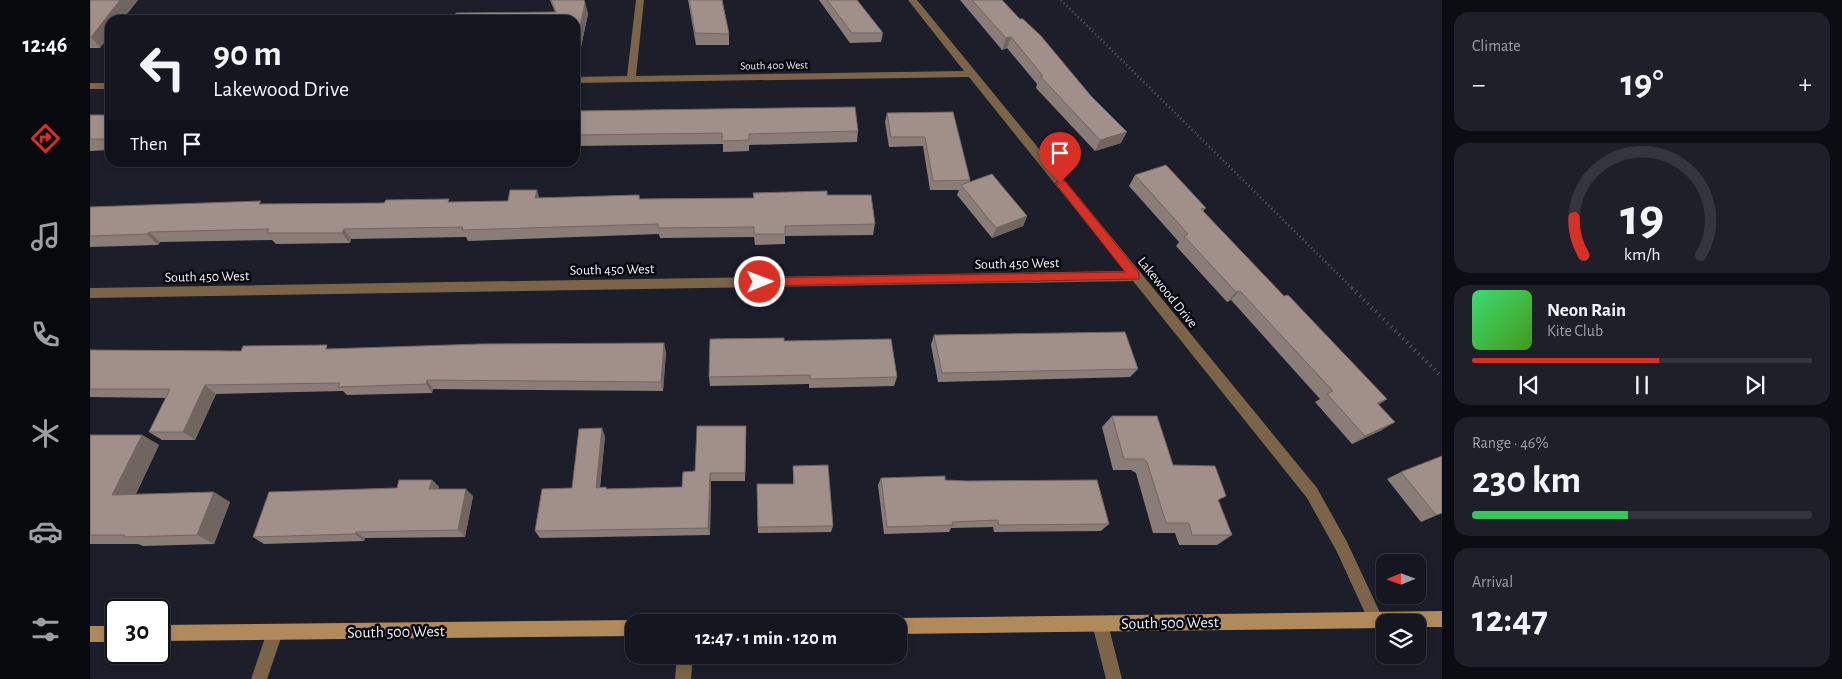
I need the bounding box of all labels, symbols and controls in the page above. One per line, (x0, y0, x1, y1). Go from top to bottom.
text: 12:46 (22, 34, 68, 56)
icon: left (130, 35, 195, 100)
text: 90 m (213, 37, 282, 72)
text: Climate (1472, 38, 1521, 54)
street label: South 400 West (740, 59, 808, 72)
text: 19° (1620, 65, 1664, 103)
text: − (1472, 71, 1485, 99)
text: + (1799, 71, 1812, 99)
text: Lakewood Drive (213, 78, 349, 100)
icon: directions (28, 121, 63, 156)
icon: arrive (178, 130, 206, 158)
pin (1039, 132, 1081, 183)
text: Then (130, 135, 168, 154)
icon: arrive (1046, 139, 1074, 167)
text: 19 (1620, 192, 1664, 244)
icon: music (28, 219, 63, 254)
text: km/h (1624, 246, 1660, 264)
position arrow (733, 255, 785, 307)
street label: Lakewood Drive (1135, 255, 1200, 331)
street label: South 450 West (975, 256, 1060, 272)
street label: South 450 West (570, 262, 655, 278)
street label: South 450 West (165, 269, 250, 285)
text: Neon Rain (1547, 301, 1626, 320)
icon: phone (28, 317, 63, 352)
text: Kite Club (1547, 323, 1603, 339)
icon: previous (1515, 371, 1543, 399)
icon: pause (1628, 371, 1656, 399)
icon: next (1741, 371, 1769, 399)
icon: climate (28, 416, 63, 451)
text: Range · 46% (1472, 435, 1549, 451)
text: 230 km (1472, 462, 1581, 500)
icon: car (28, 514, 63, 549)
north arrow (1376, 554, 1426, 604)
map controls (1376, 554, 1426, 664)
text: Arrival (1472, 574, 1513, 590)
speed limit sign: 30 (105, 599, 170, 664)
text: 12:47 (1472, 601, 1548, 639)
icon: filters (28, 612, 63, 647)
street label: South 500 West (1121, 614, 1219, 632)
button: layers (1376, 614, 1426, 664)
street label: South 500 West (347, 623, 445, 641)
text: 12:47 · 1 min · 120 m (695, 629, 837, 648)

